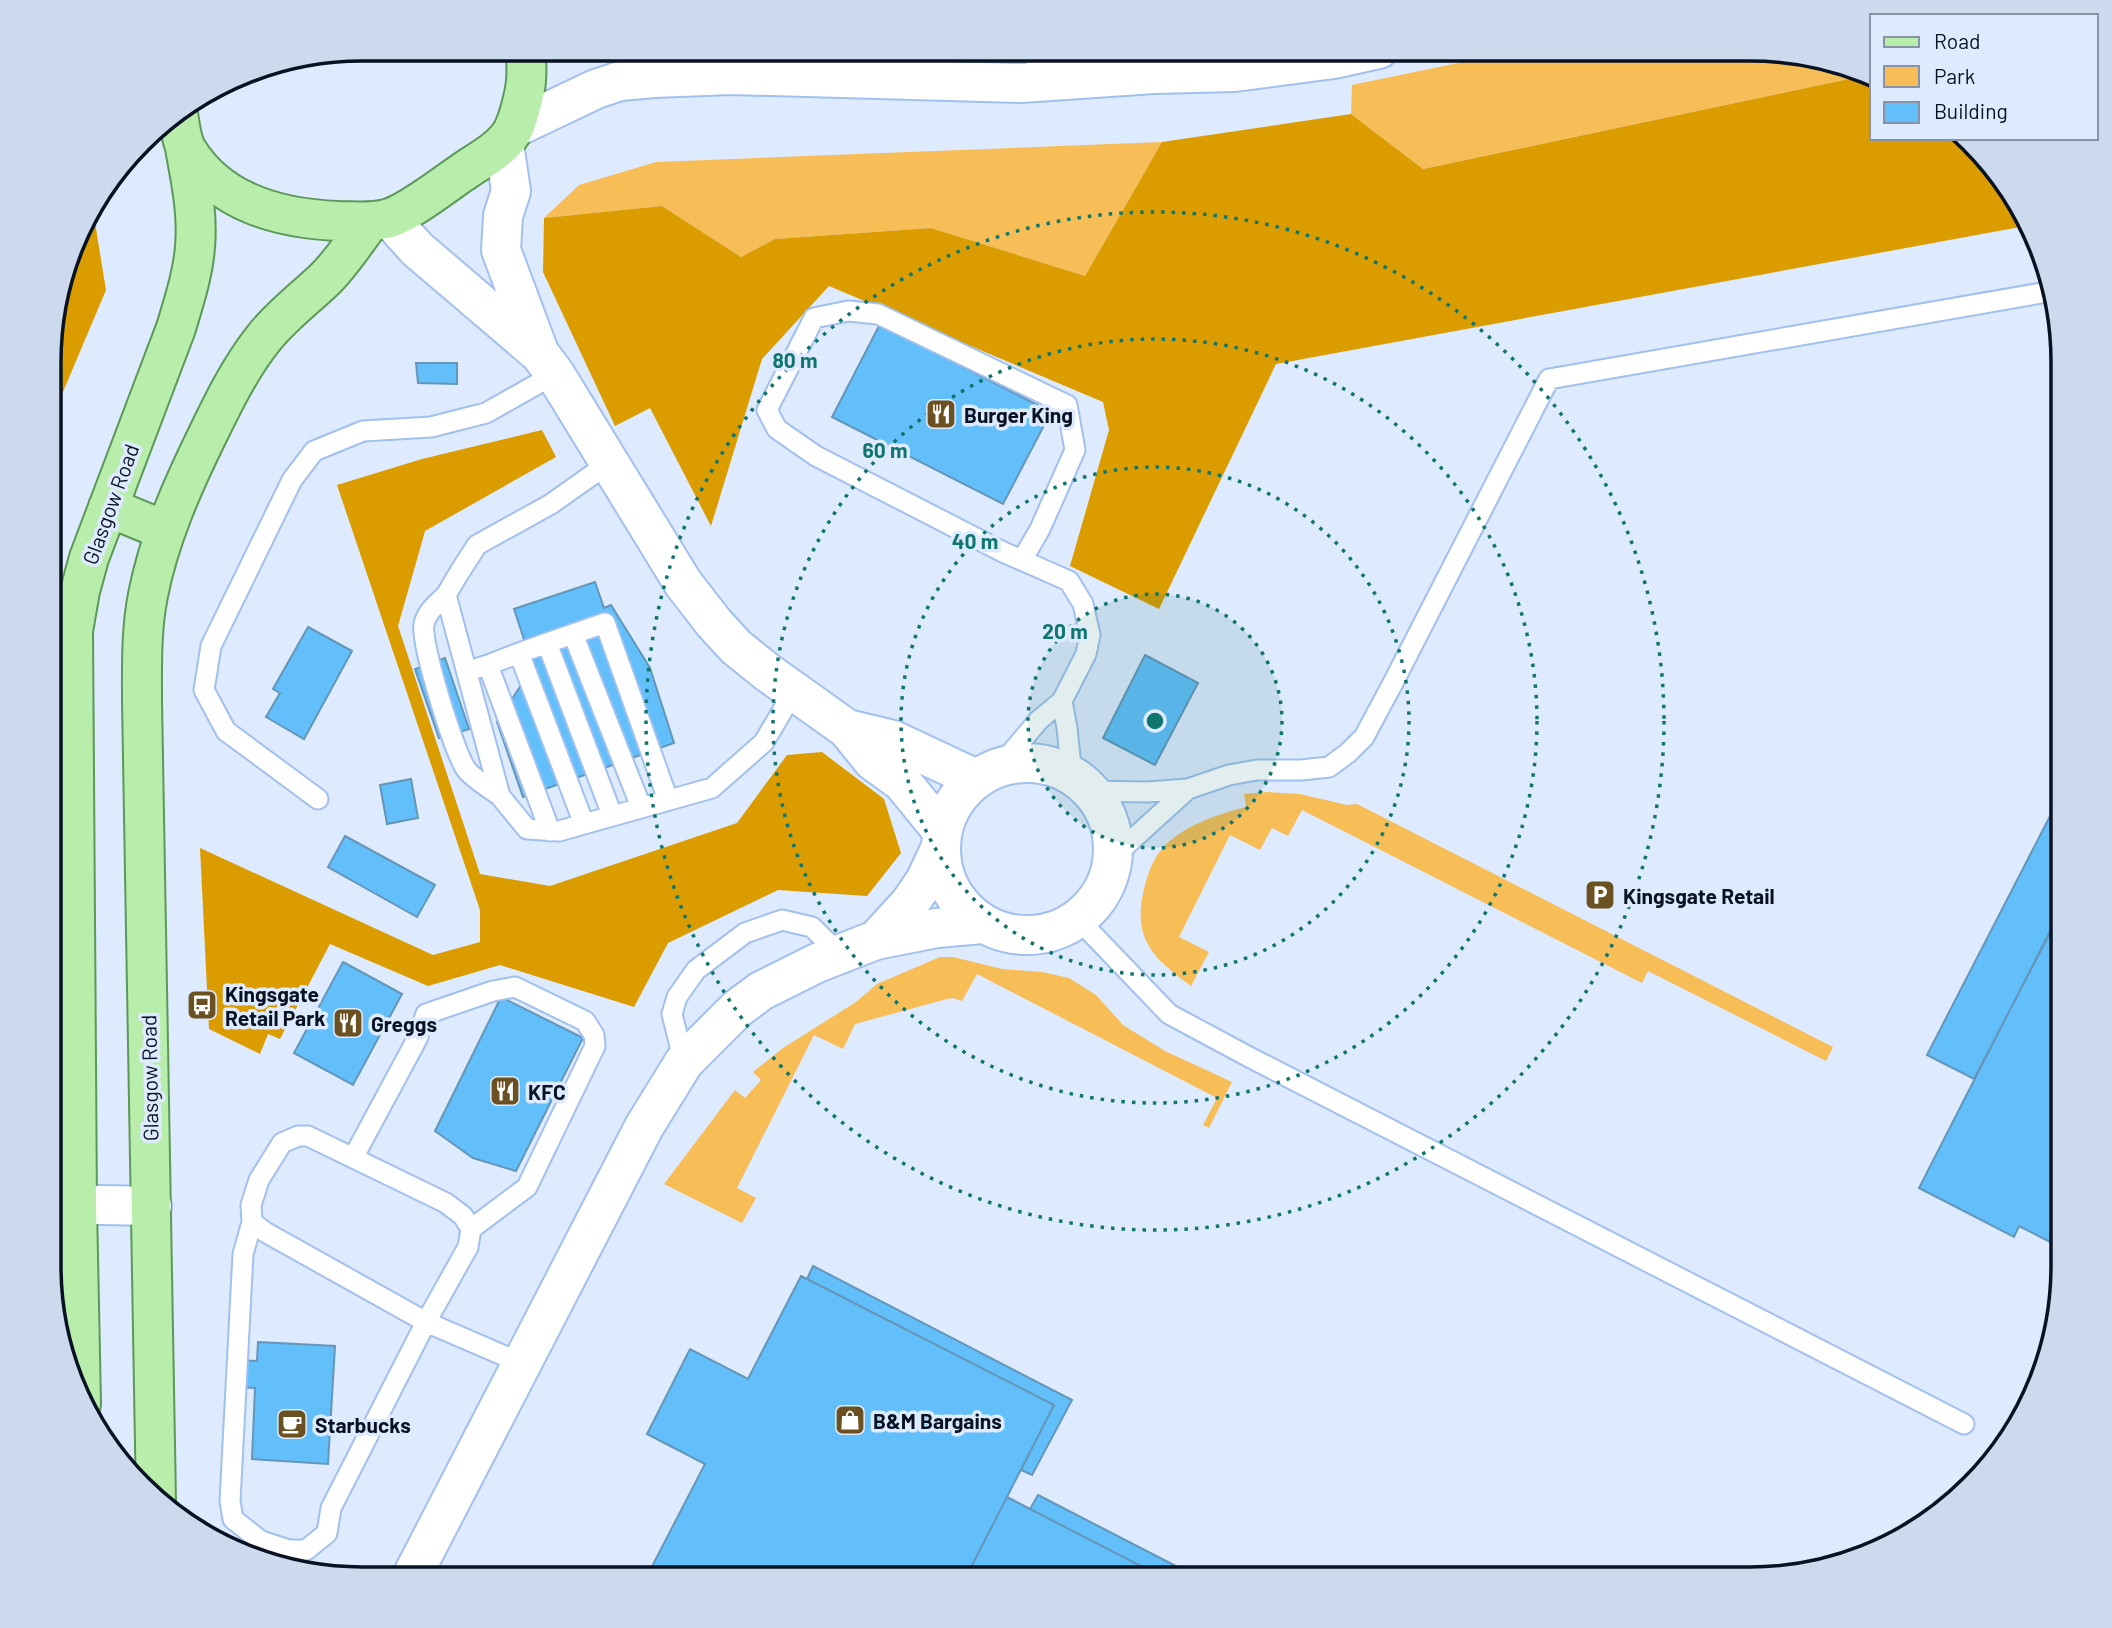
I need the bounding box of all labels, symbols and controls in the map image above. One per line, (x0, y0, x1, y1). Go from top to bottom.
legend (1870, 14, 2098, 140)
text: Road (1934, 28, 1980, 53)
text: Park (1934, 63, 1975, 88)
text: Building (1934, 98, 2008, 123)
text: 80 m (772, 347, 818, 372)
restaurant icon: Burger King (924, 397, 958, 431)
place label: Burger King (964, 402, 1073, 427)
text: 60 m (863, 437, 907, 462)
street label: Glasgow Road (77, 440, 143, 568)
text: 40 m (952, 528, 998, 553)
text: 20 m (1042, 618, 1088, 643)
centre of rings (1143, 709, 1167, 733)
parking icon: Kingsgate Retail (1583, 878, 1617, 912)
place label: Kingsgate Retail (1623, 883, 1775, 908)
place label: Kingsgate Retail Park (225, 981, 325, 1030)
bus stop icon: Kingsgate Retail Park (185, 988, 219, 1022)
restaurant icon: Greggs (331, 1006, 365, 1040)
place label: Greggs (371, 1011, 437, 1036)
street label: Glasgow Road (135, 1015, 163, 1141)
restaurant icon: KFC (488, 1074, 522, 1108)
place label: KFC (528, 1079, 566, 1104)
shop icon: B&M Bargains (833, 1403, 867, 1437)
cafe icon: Starbucks (275, 1407, 309, 1441)
place label: B&M Bargains (873, 1408, 1002, 1433)
place label: Starbucks (315, 1412, 411, 1437)

